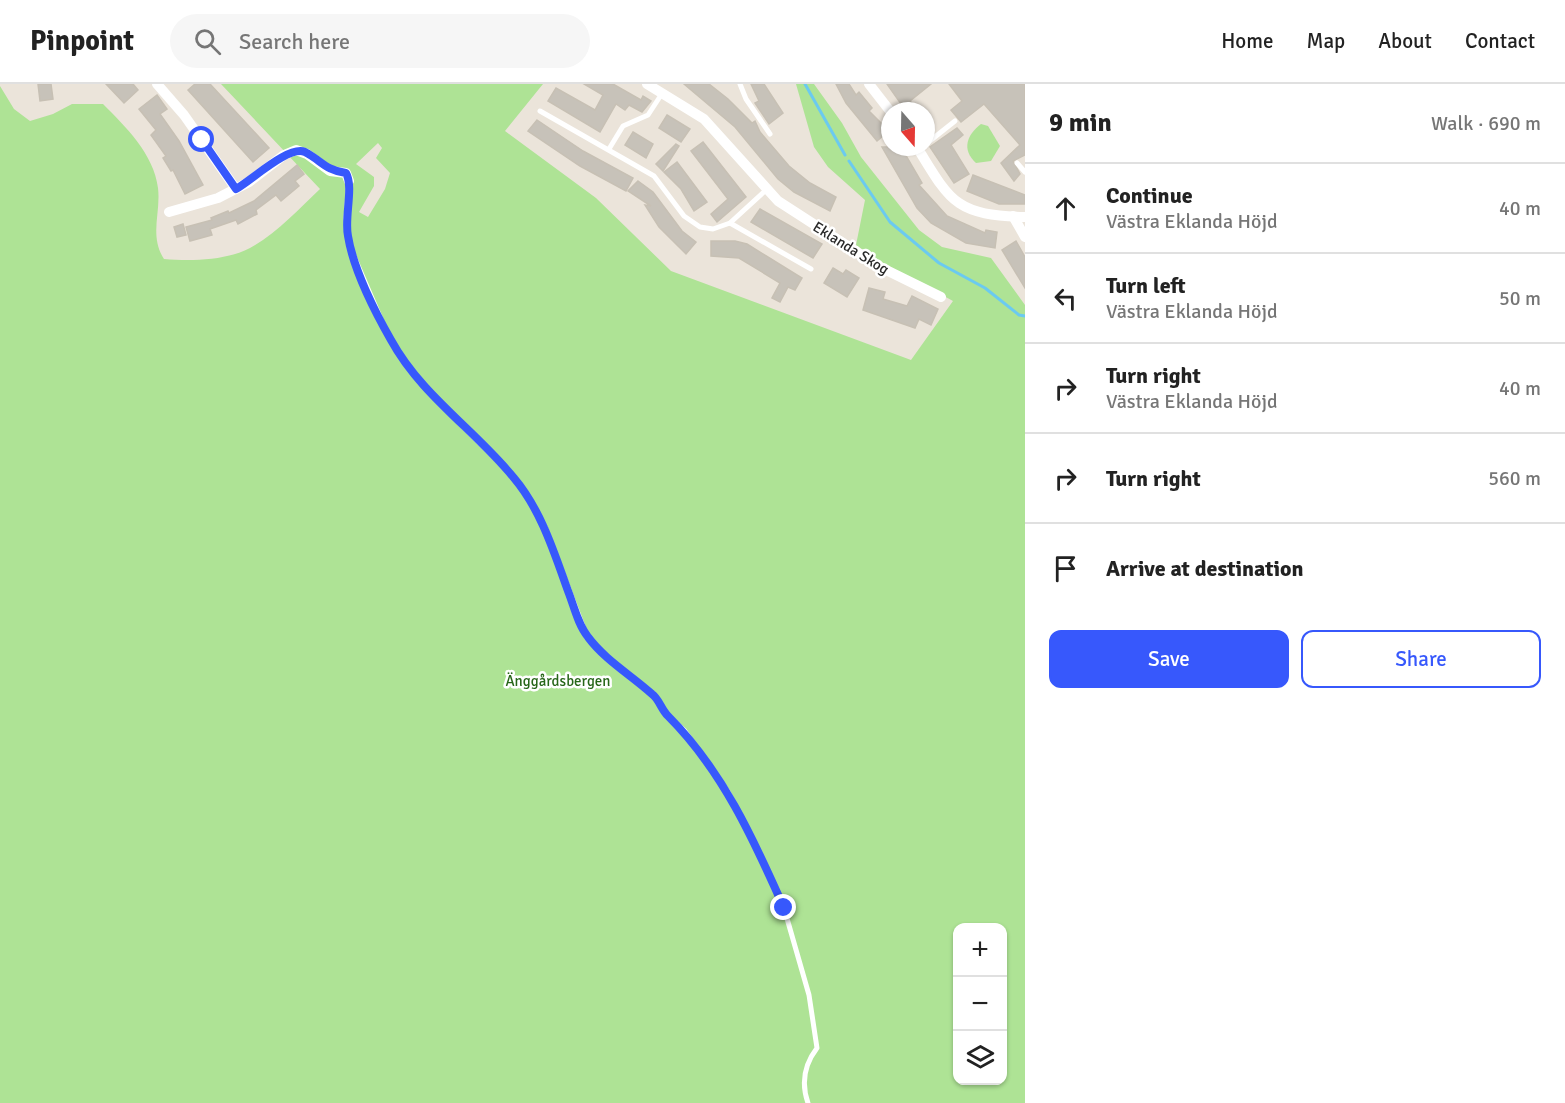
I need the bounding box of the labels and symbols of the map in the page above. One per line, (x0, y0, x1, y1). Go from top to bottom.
north arrow (881, 102, 935, 156)
route start (188, 126, 214, 152)
street label: Eklanda Skog (810, 218, 892, 278)
park label: Änggårdsbergen (505, 672, 611, 690)
route end (770, 894, 796, 920)

